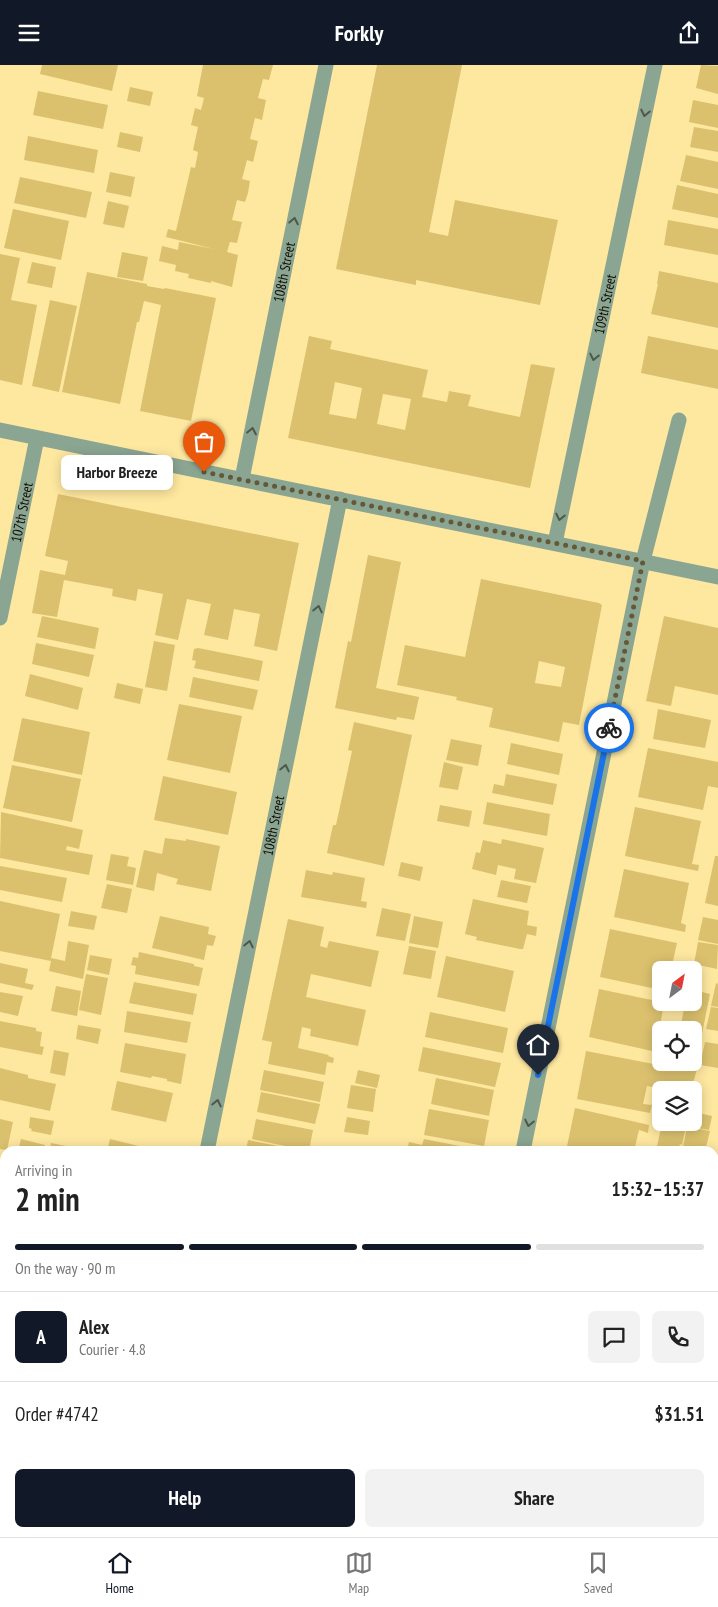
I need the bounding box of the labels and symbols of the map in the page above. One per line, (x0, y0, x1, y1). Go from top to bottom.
one-way arrow (640, 108, 651, 117)
one-way arrow (289, 216, 299, 225)
street label: 108th Street (269, 240, 299, 304)
street label: 109th Street (590, 272, 620, 336)
one-way arrow (589, 353, 599, 362)
pin (183, 421, 225, 472)
one-way arrow (246, 427, 256, 436)
callout: Harbor Breeze (61, 455, 174, 489)
street label: 107th Street (7, 480, 37, 544)
one-way arrow (556, 512, 566, 521)
one-way arrow (312, 604, 322, 613)
courier (584, 703, 634, 753)
one-way arrow (279, 763, 290, 772)
street label: 108th Street (258, 794, 288, 857)
one-way arrow (244, 940, 254, 949)
north arrow (652, 961, 702, 1011)
pin (517, 1024, 559, 1075)
one-way arrow (211, 1099, 222, 1108)
one-way arrow (524, 1119, 534, 1128)

